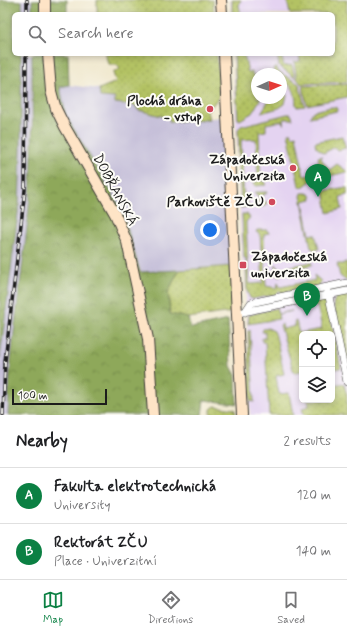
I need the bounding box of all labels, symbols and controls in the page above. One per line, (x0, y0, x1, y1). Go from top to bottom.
search box (12, 12, 335, 56)
icon: search (26, 23, 48, 45)
text: Search here (58, 24, 134, 44)
north arrow (251, 68, 287, 104)
place label: Plochá dráha - vstup (127, 92, 202, 126)
marker: Plochá dráha - vstup (205, 104, 215, 114)
street label: DOBŘANSKÁ (88, 151, 142, 229)
place label: Západočeská Univerzita (209, 151, 285, 185)
marker: Západočeská Univerzita (288, 163, 298, 173)
pin: A (305, 164, 331, 197)
place label: Parkoviště ZČU (167, 193, 264, 211)
marker: Parkoviště ZČU (267, 197, 277, 207)
your location (200, 220, 220, 240)
place label: Západočeská univerzita (251, 248, 327, 282)
marker: Západočeská univerzita (238, 260, 248, 270)
pin: B (294, 283, 320, 316)
map controls (299, 331, 335, 403)
button: locate (299, 331, 335, 367)
button: layers (299, 367, 335, 403)
scale bar (12, 387, 107, 406)
text: 100 m (18, 389, 48, 403)
text: Nearby (16, 430, 68, 452)
text: 2 results (284, 433, 331, 450)
text: Fakulta elektrotechnická (54, 477, 216, 497)
text: A (25, 487, 33, 504)
text: 120 m (297, 487, 331, 504)
text: University (54, 497, 110, 514)
text: Rektorát ZČU (54, 533, 148, 553)
text: B (25, 543, 33, 560)
text: 140 m (296, 543, 331, 560)
text: Place · Univerzitní (54, 553, 157, 570)
tab: Map (42, 589, 64, 627)
tab: Directions (148, 589, 193, 627)
tab: Saved (277, 589, 305, 627)

